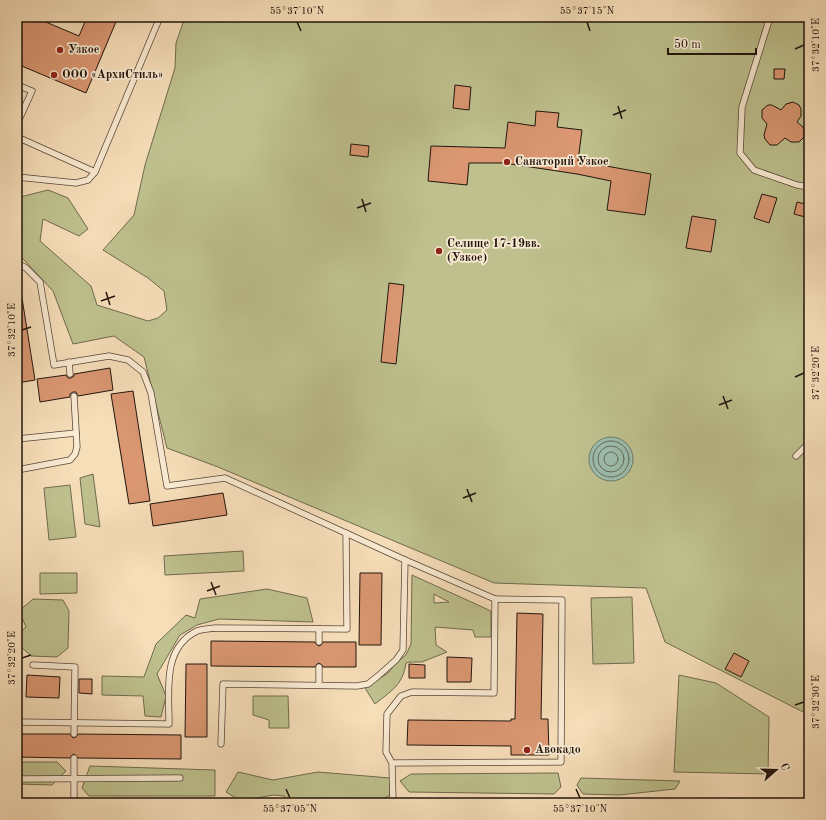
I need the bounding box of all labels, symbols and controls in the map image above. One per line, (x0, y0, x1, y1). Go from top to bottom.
text: 55°37'10"N (270, 6, 325, 16)
text: 55°37'15"N (560, 6, 615, 16)
text: 37°32'10"E (811, 18, 821, 72)
scale bar (668, 30, 756, 56)
text: 50 m (674, 38, 701, 51)
place label: Узкое (68, 44, 100, 56)
marker: Узкое (55, 45, 65, 55)
place label: ООО «АрхиСтиль» (62, 69, 164, 81)
marker: ООО «АрхиСтиль» (49, 70, 59, 80)
place label: Санаторий Узкое (515, 156, 609, 168)
marker: Санаторий Узкое (502, 157, 512, 167)
place label: Селище 17-19вв. (Узкое) (447, 238, 540, 264)
marker: Селище 17-19вв. (Узкое) (434, 246, 444, 256)
text: 37°32'10"E (7, 303, 17, 357)
text: 37°32'20"E (811, 346, 821, 400)
text: 37°32'20"E (7, 631, 17, 685)
text: 37°32'30"E (811, 675, 821, 729)
place label: Авокадо (535, 744, 581, 756)
marker: Авокадо (522, 745, 532, 755)
north arrow (756, 750, 796, 790)
text: С (778, 762, 790, 772)
text: 55°37'05"N (263, 804, 318, 814)
text: 55°37'10"N (553, 804, 608, 814)

